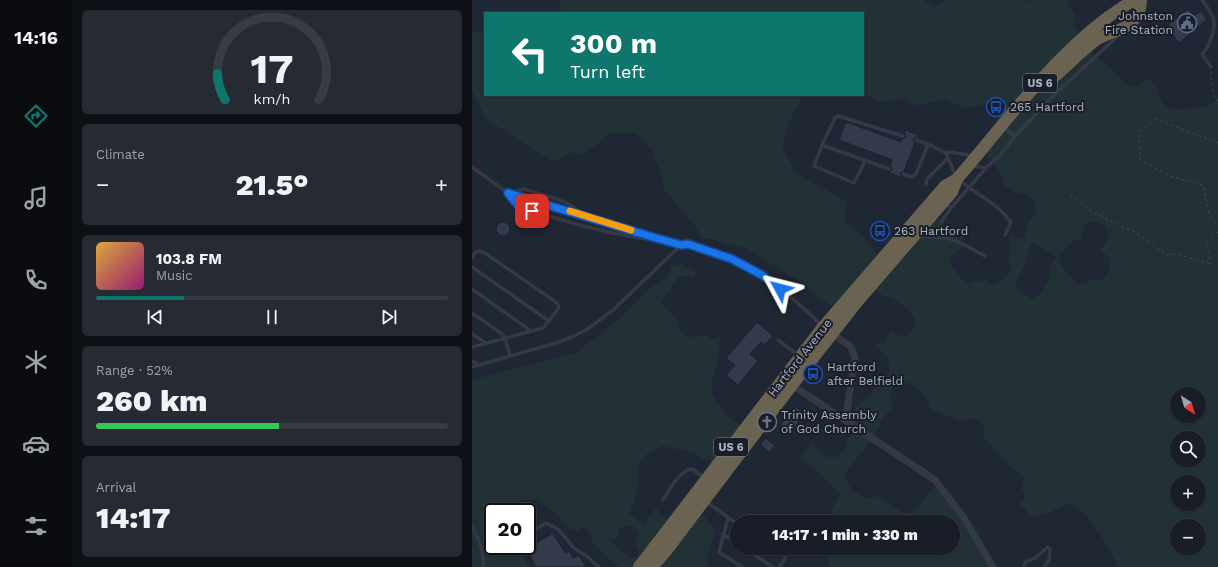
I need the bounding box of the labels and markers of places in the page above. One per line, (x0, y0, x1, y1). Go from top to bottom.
place label: Johnston Fire Station (1105, 9, 1173, 37)
public building icon: Johnston Fire Station (1176, 12, 1198, 34)
bus stop icon: 265 Hartford (985, 96, 1007, 118)
place label: 265 Hartford (1010, 100, 1084, 114)
pin (515, 194, 549, 228)
bus stop icon: 263 Hartford (869, 220, 891, 242)
place label: 263 Hartford (894, 224, 968, 238)
place label: Hartford after Belfield (827, 360, 903, 388)
bus stop icon: Hartford after Belfield (802, 363, 824, 385)
place label: Trinity Assembly of God Church (781, 408, 877, 436)
church icon: Trinity Assembly of God Church (756, 411, 778, 433)

